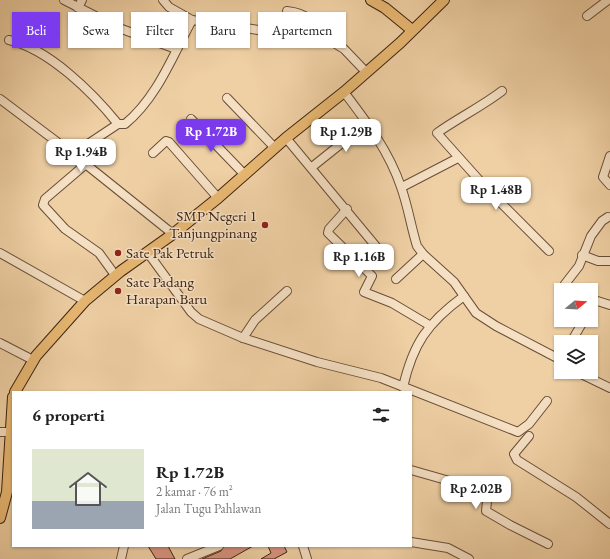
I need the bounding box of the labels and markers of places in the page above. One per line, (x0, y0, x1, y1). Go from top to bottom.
pin: Rp 1.72B (170, 119, 252, 153)
pin: Rp 1.29B (305, 119, 387, 153)
pin: Rp 1.94B (40, 139, 122, 173)
pin: Rp 1.48B (455, 177, 537, 211)
place label: SMP Negeri 1 Tanjungpinang (169, 206, 257, 242)
marker: SMP Negeri 1 Tanjungpinang (260, 220, 270, 230)
place label: Sate Pak Petruk (126, 243, 215, 262)
pin: Rp 1.16B (318, 244, 400, 278)
marker: Sate Pak Petruk (113, 248, 123, 258)
place label: Sate Padang Harapan Baru (126, 272, 207, 308)
marker: Sate Padang Harapan Baru (113, 286, 123, 296)
pin: Rp 2.02B (435, 476, 517, 510)

